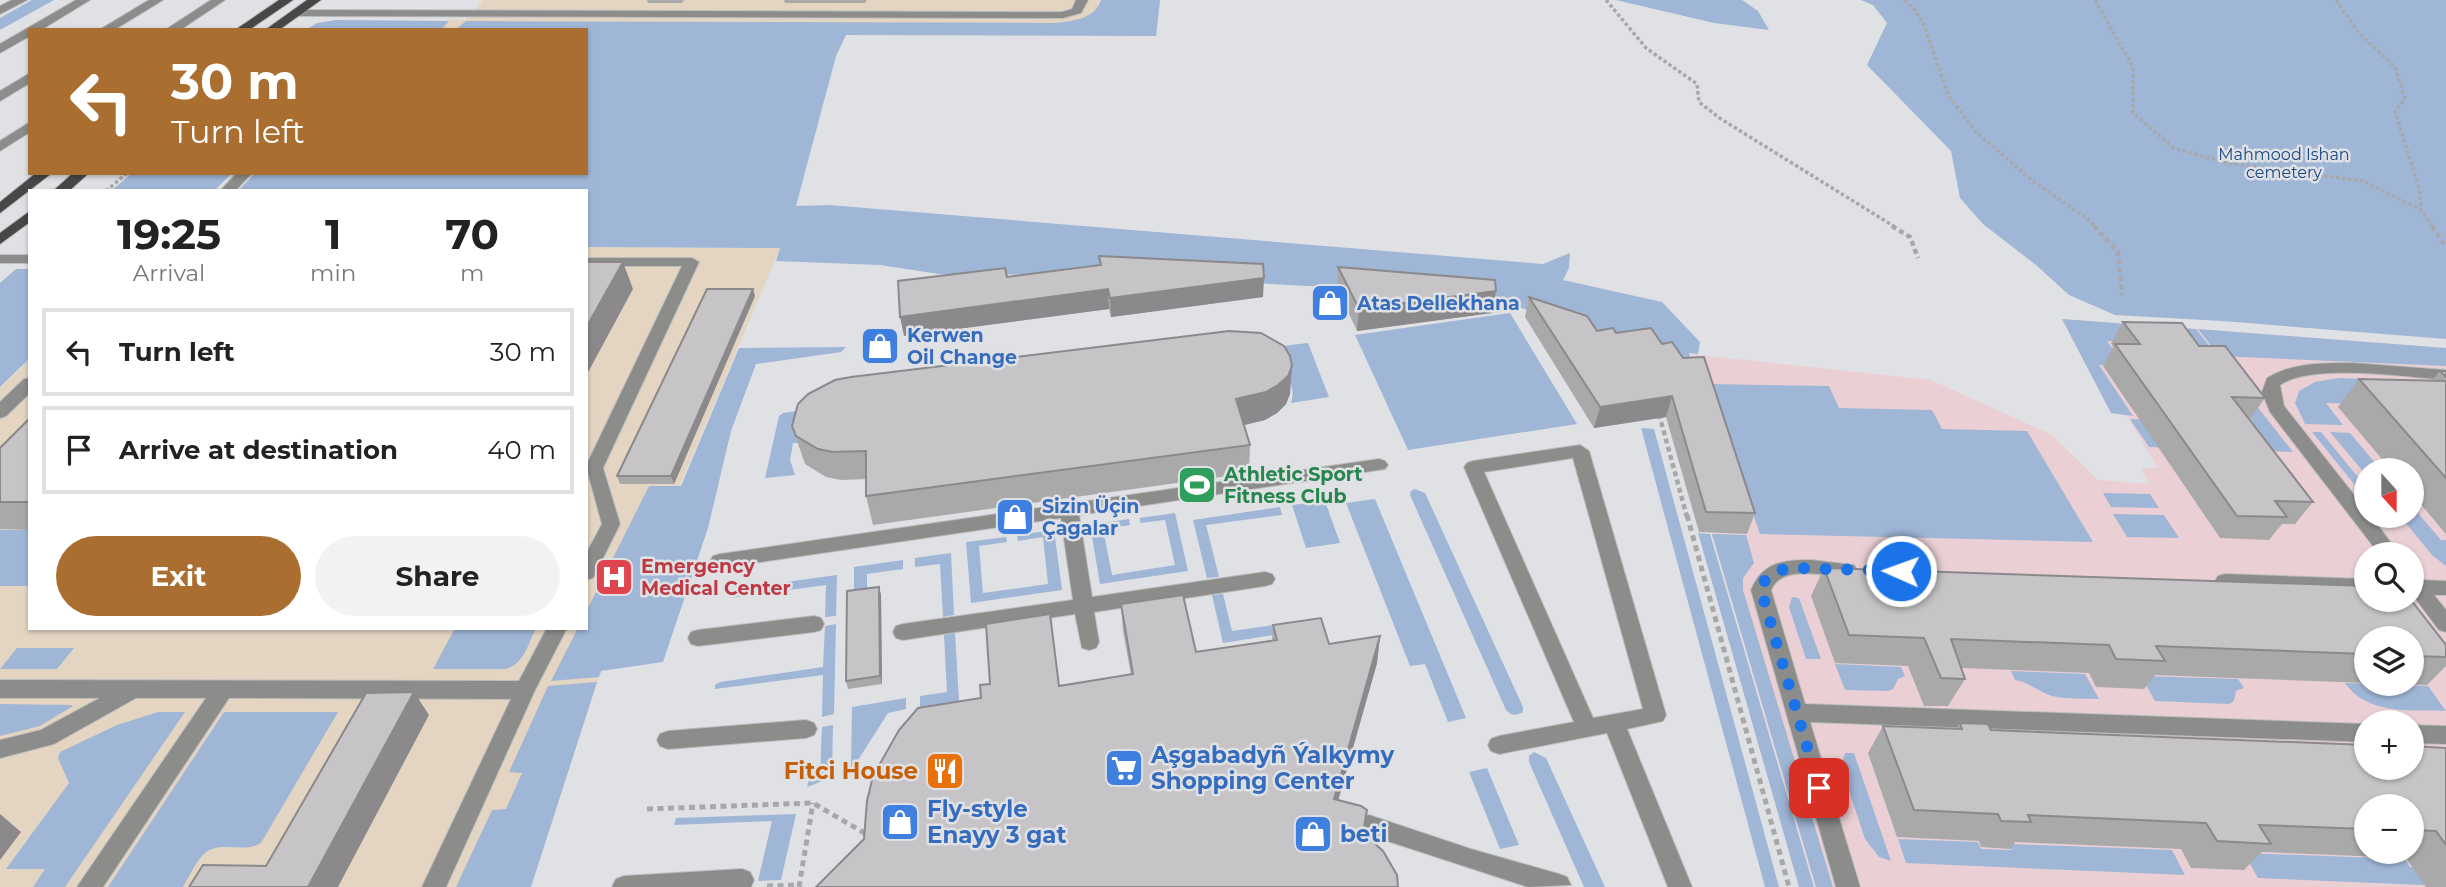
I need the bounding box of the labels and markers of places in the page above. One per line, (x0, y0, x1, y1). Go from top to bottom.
shop icon: Atas Dellekhana (1309, 282, 1351, 324)
place label: Atas Dellekhana (1356, 292, 1520, 315)
place label: Kerwen Oil Change (907, 324, 1017, 369)
shop icon: Kerwen Oil Change (859, 325, 901, 367)
place label: Athletic Sport Fitness Club (1223, 463, 1363, 508)
sports icon: Athletic Sport Fitness Club (1176, 464, 1218, 506)
place label: Sizin Üçin Çagalar (1042, 495, 1139, 540)
shop icon: Sizin Üçin Çagalar (994, 496, 1036, 538)
place label: Emergency Medical Center (641, 555, 791, 600)
hospital icon: Emergency Medical Center (593, 556, 635, 598)
place label: Aşgabadyñ Ýalkymy Shopping Center (1150, 741, 1394, 795)
supermarket icon: Aşgabadyñ Ýalkymy Shopping Center (1103, 747, 1145, 789)
restaurant icon: Fitci House (924, 750, 966, 792)
place label: Fitci House (784, 757, 918, 785)
pin (1789, 758, 1849, 818)
place label: Fly-style Enayy 3 gat (927, 795, 1066, 849)
shop icon: Fly-style Enayy 3 gat (879, 801, 921, 843)
shop icon: beti (1292, 813, 1334, 855)
place label: beti (1340, 820, 1387, 848)

